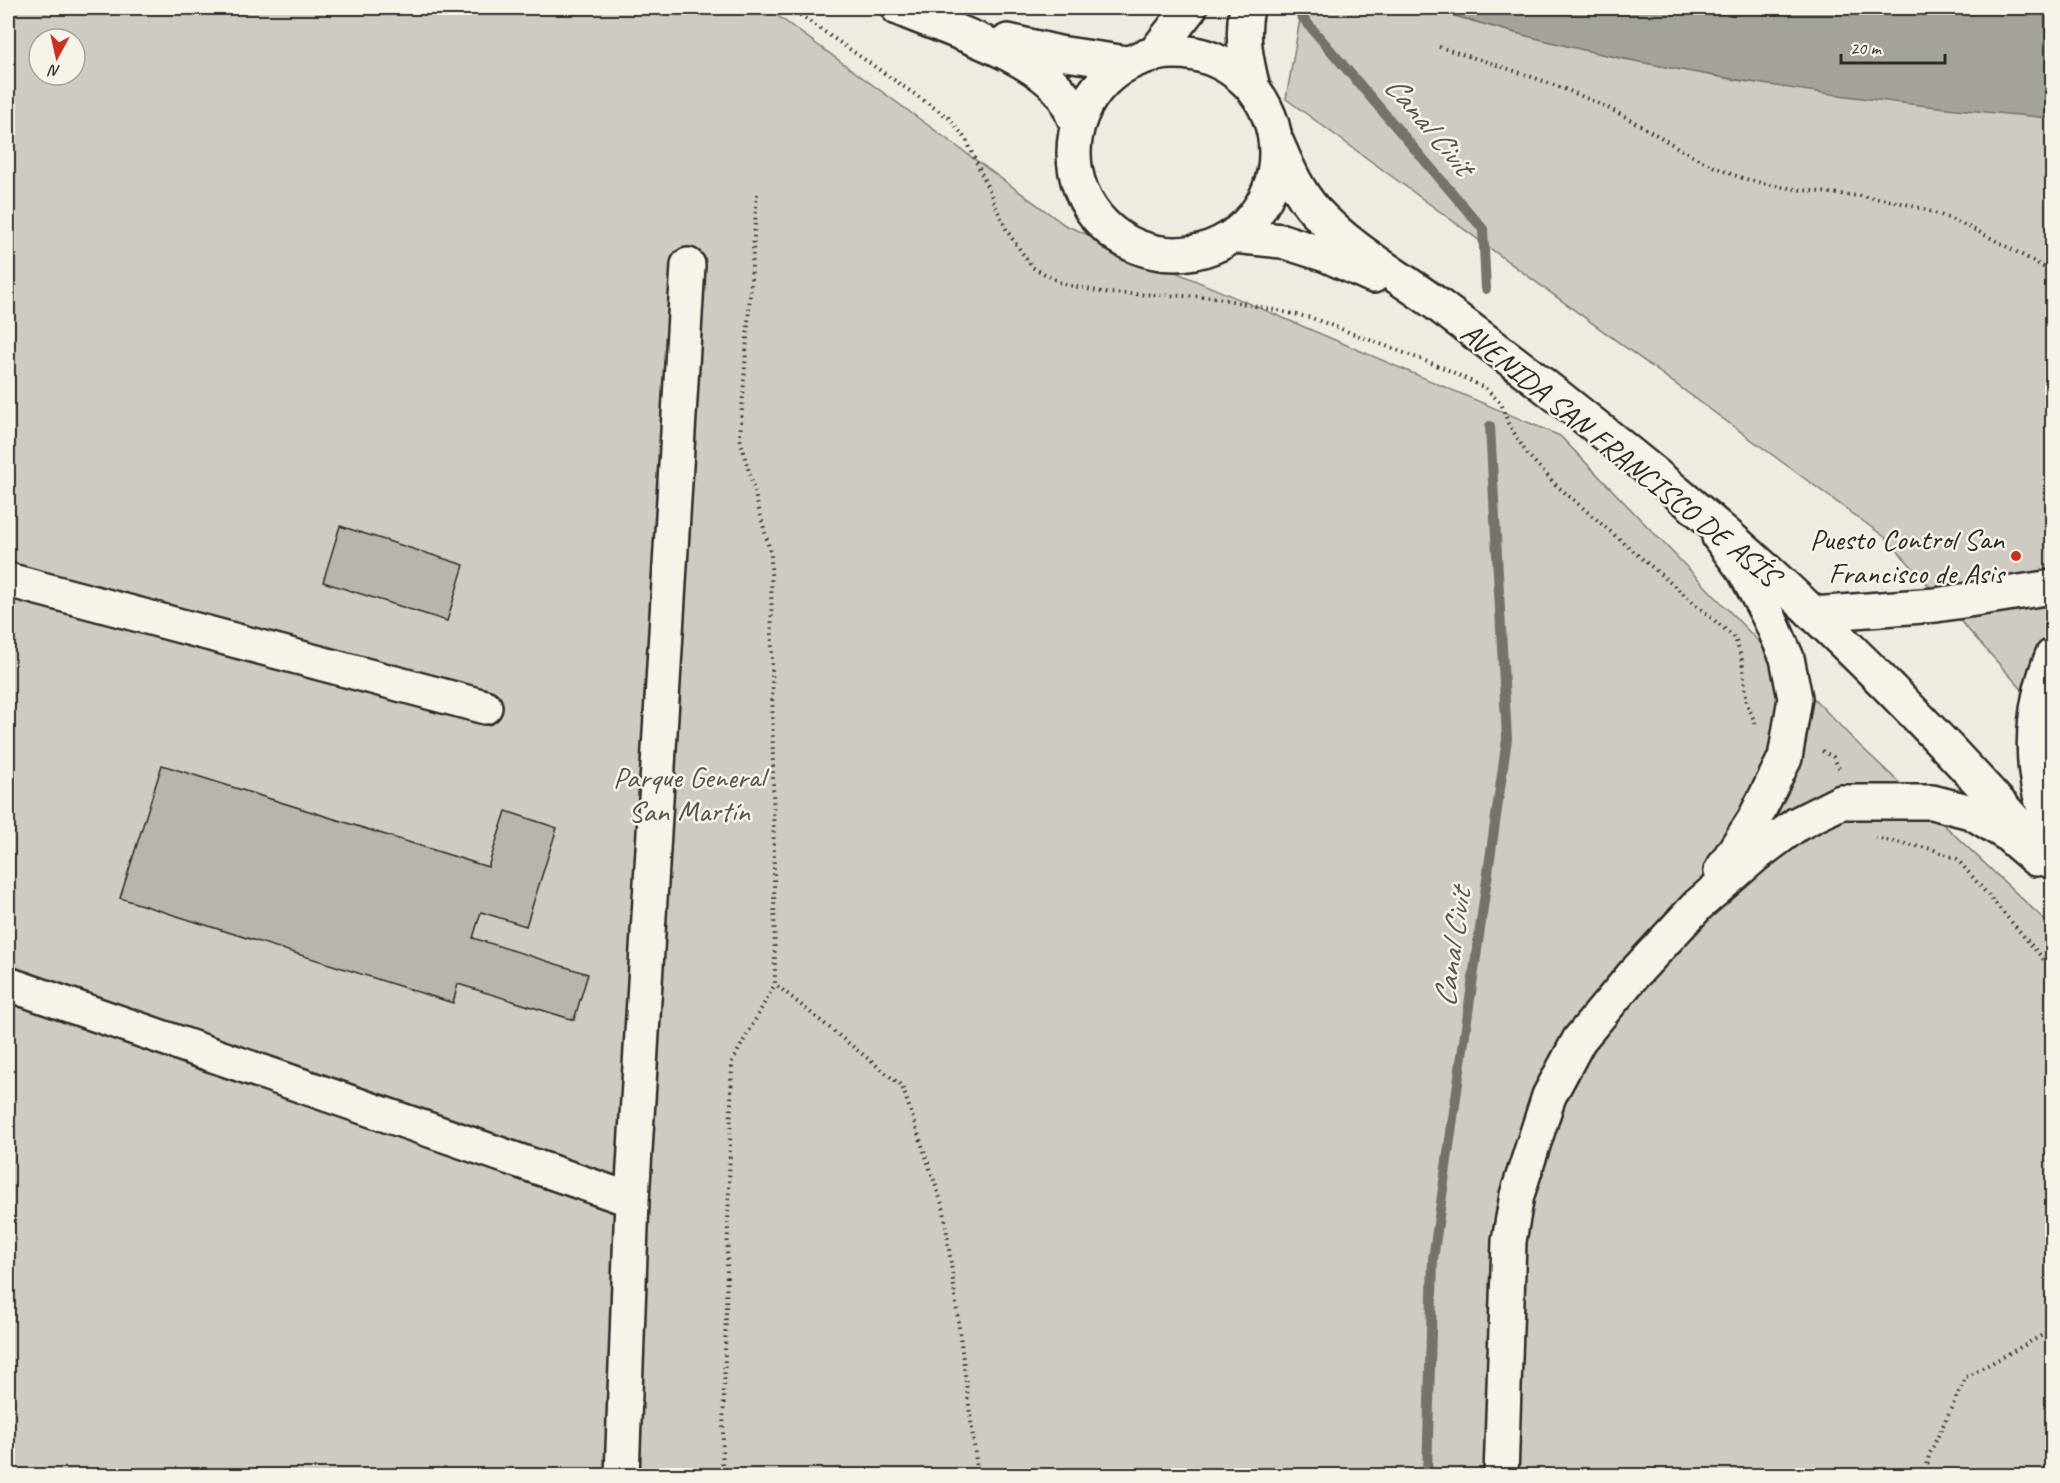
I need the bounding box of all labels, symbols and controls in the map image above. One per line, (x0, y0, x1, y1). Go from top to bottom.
north arrow (27, 27, 87, 87)
scale bar (1841, 27, 1944, 65)
text: 20 m (1850, 37, 1883, 59)
text: N (46, 60, 61, 81)
water label: Canal Civit (1375, 67, 1487, 188)
street label: AVENIDA SAN FRANCISCO DE ASÍS (1453, 314, 1791, 598)
place label: Puesto Control San Francisco de Asis (1810, 520, 2007, 592)
marker: Puesto Control San Francisco de Asis (2009, 549, 2023, 563)
park label: Parque General San Martín (613, 758, 770, 830)
water label: Canal Civit (1423, 880, 1481, 1009)

